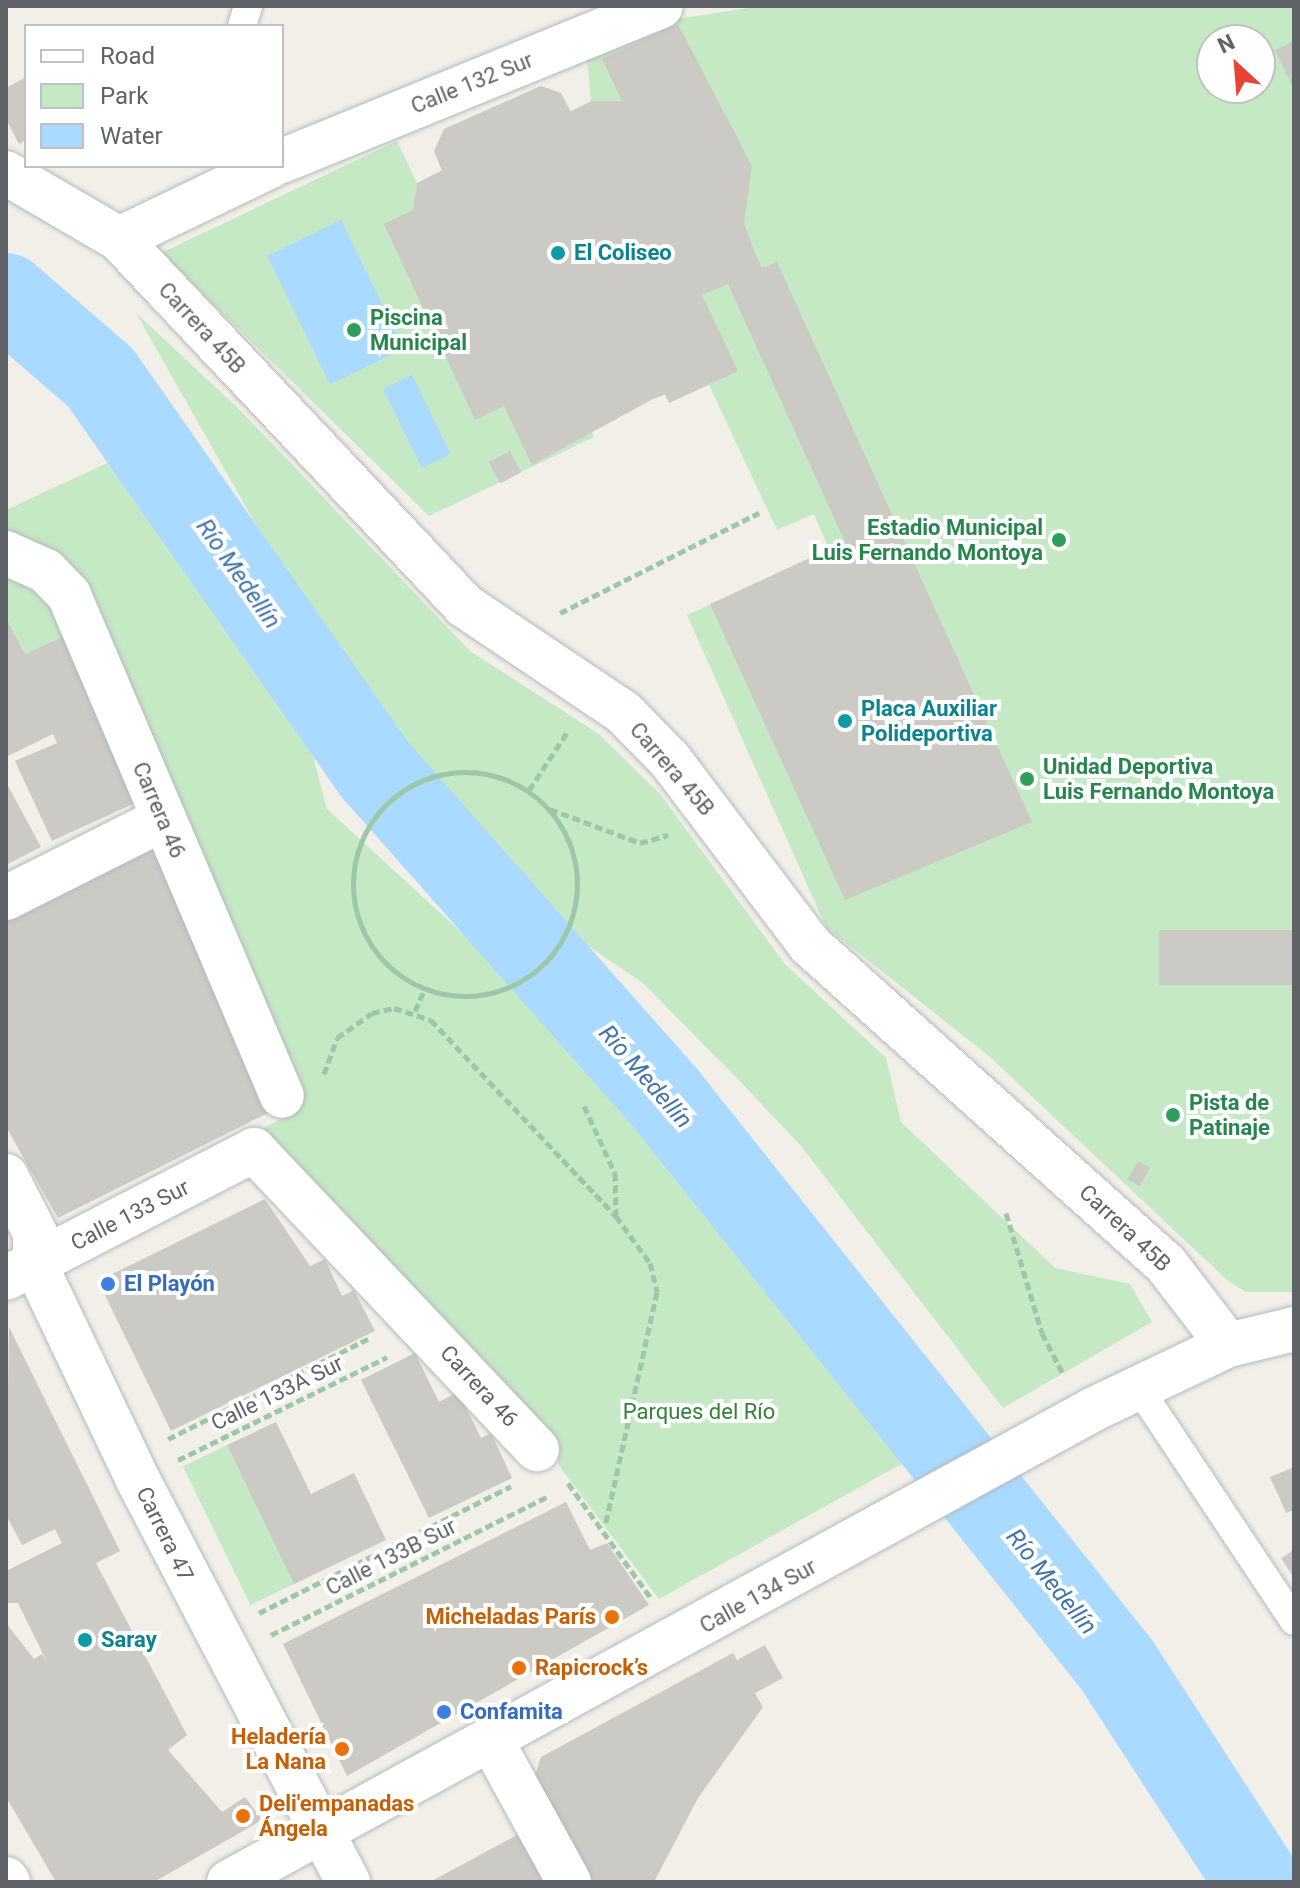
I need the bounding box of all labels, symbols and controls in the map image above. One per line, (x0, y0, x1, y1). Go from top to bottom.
legend (24, 24, 284, 168)
north arrow (1196, 24, 1276, 104)
text: N (1214, 29, 1239, 58)
text: Road (100, 42, 155, 70)
street label: Calle 132 Sur (407, 47, 537, 119)
text: Park (100, 82, 148, 110)
text: Water (100, 122, 163, 150)
place label: El Coliseo (574, 240, 672, 266)
marker: El Coliseo (549, 244, 567, 262)
street label: Carrera 45B (153, 277, 251, 379)
place label: Piscina Municipal (370, 304, 467, 356)
marker: Piscina Municipal (345, 321, 363, 339)
water label: Río Medellín (190, 514, 286, 634)
place label: Estadio Municipal Luis Fernando Montoya (812, 514, 1043, 566)
marker: Estadio Municipal Luis Fernando Montoya (1050, 531, 1068, 549)
place label: Placa Auxiliar Polideportiva (861, 695, 997, 746)
marker: Placa Auxiliar Polideportiva (836, 712, 854, 730)
street label: Carrera 45B (624, 717, 720, 821)
place label: Unidad Deportiva Luis Fernando Montoya (1043, 753, 1274, 804)
street label: Carrera 46 (127, 758, 191, 862)
marker: Unidad Deportiva Luis Fernando Montoya (1018, 770, 1036, 788)
water label: Río Medellín (592, 1019, 698, 1135)
place label: Pista de Patinaje (1189, 1089, 1270, 1140)
marker: Pista de Patinaje (1164, 1106, 1182, 1124)
street label: Calle 133 Sur (66, 1174, 194, 1256)
street label: Carrera 45B (1074, 1179, 1176, 1277)
place label: El Playón (124, 1271, 215, 1297)
marker: El Playón (99, 1275, 117, 1293)
street label: Carrera 46 (435, 1340, 523, 1432)
street label: Calle 133A Sur (207, 1350, 347, 1436)
park label: Parques del Río (623, 1399, 775, 1425)
street label: Carrera 47 (131, 1482, 199, 1586)
street label: Calle 133B Sur (321, 1513, 461, 1601)
water label: Río Medellín (1000, 1523, 1102, 1641)
street label: Calle 134 Sur (695, 1553, 821, 1639)
place label: Micheladas París (426, 1604, 596, 1630)
marker: Micheladas París (603, 1608, 621, 1626)
place label: Saray (101, 1627, 157, 1653)
marker: Saray (76, 1631, 94, 1649)
place label: Rapicrock’s (535, 1655, 648, 1681)
marker: Rapicrock’s (510, 1659, 528, 1677)
place label: Confamita (460, 1699, 563, 1725)
marker: Confamita (435, 1703, 453, 1721)
place label: Heladería La Nana (231, 1723, 326, 1774)
marker: Heladería La Nana (333, 1740, 351, 1758)
place label: Deli'empanadas Ángela (259, 1790, 414, 1842)
marker: Deli'empanadas Ángela (234, 1807, 252, 1825)

